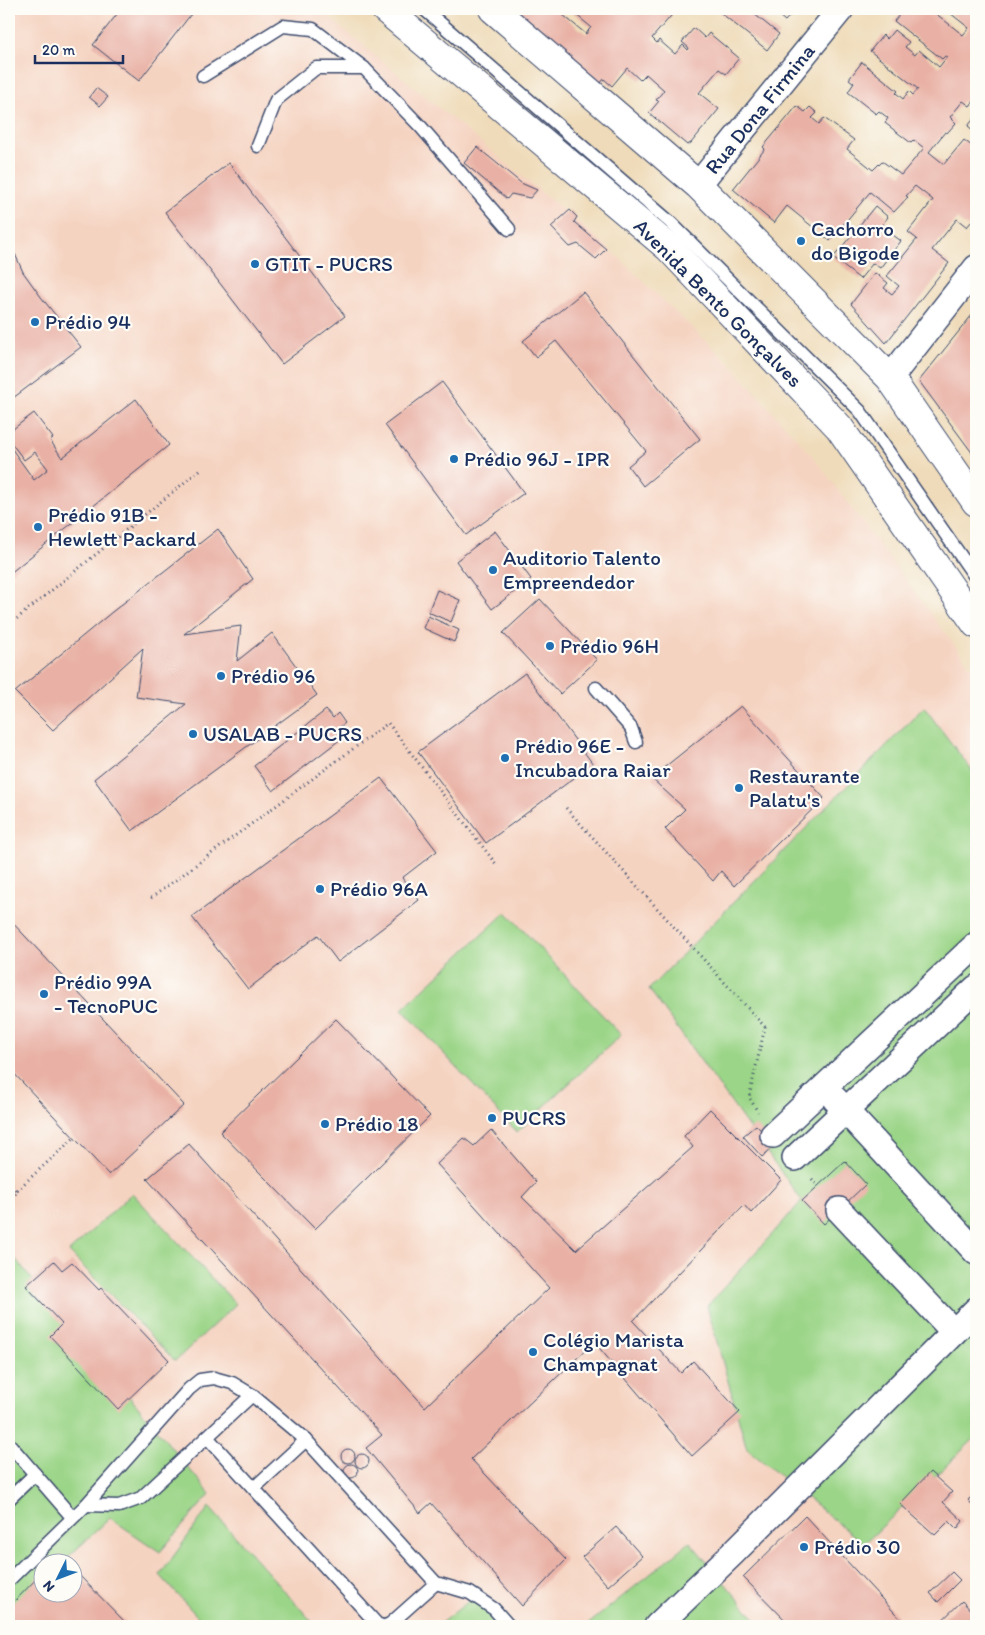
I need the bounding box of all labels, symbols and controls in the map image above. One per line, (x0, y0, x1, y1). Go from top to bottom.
scale bar (35, 32, 122, 64)
street label: Rua Dona Firmina (699, 38, 820, 179)
text: 20 m (42, 41, 76, 59)
street label: Avenida Bento Gonçalves (629, 213, 808, 392)
place label: Cachorro do Bigode (811, 216, 900, 265)
marker: Cachorro do Bigode (795, 235, 807, 247)
place label: GTIT - PUCRS (265, 251, 393, 276)
marker: GTIT - PUCRS (249, 258, 261, 270)
place label: Prédio 94 (45, 309, 131, 334)
marker: Prédio 94 (29, 316, 41, 328)
place label: Prédio 96J - IPR (464, 446, 609, 471)
marker: Prédio 96J - IPR (448, 453, 460, 465)
place label: Prédio 91B - Hewlett Packard (48, 502, 197, 551)
marker: Prédio 91B - Hewlett Packard (32, 521, 44, 533)
place label: Auditorio Talento Empreendedor (503, 545, 661, 594)
marker: Auditorio Talento Empreendedor (487, 564, 499, 576)
place label: Prédio 96H (560, 633, 659, 658)
marker: Prédio 96H (544, 640, 556, 652)
place label: Prédio 96 (231, 663, 315, 688)
marker: Prédio 96 (215, 670, 227, 682)
place label: USALAB - PUCRS (203, 721, 362, 746)
marker: USALAB - PUCRS (187, 728, 199, 740)
place label: Prédio 96E - Incubadora Raiar (515, 733, 671, 782)
marker: Prédio 96E - Incubadora Raiar (499, 752, 511, 764)
place label: Restaurante Palatu's (749, 763, 860, 812)
marker: Restaurante Palatu's (733, 782, 745, 794)
place label: Prédio 96A (330, 876, 428, 901)
marker: Prédio 96A (314, 883, 326, 895)
place label: Prédio 99A - TecnoPUC (54, 969, 158, 1018)
marker: Prédio 99A - TecnoPUC (38, 988, 50, 1000)
place label: PUCRS (502, 1105, 566, 1130)
place label: Prédio 18 (335, 1111, 419, 1136)
marker: PUCRS (486, 1112, 498, 1124)
marker: Prédio 18 (319, 1118, 331, 1130)
place label: Colégio Marista Champagnat (543, 1327, 684, 1376)
marker: Colégio Marista Champagnat (527, 1346, 539, 1358)
place label: Prédio 30 (814, 1534, 901, 1559)
marker: Prédio 30 (798, 1541, 810, 1553)
north arrow (32, 1552, 82, 1602)
text: N (39, 1577, 58, 1596)

